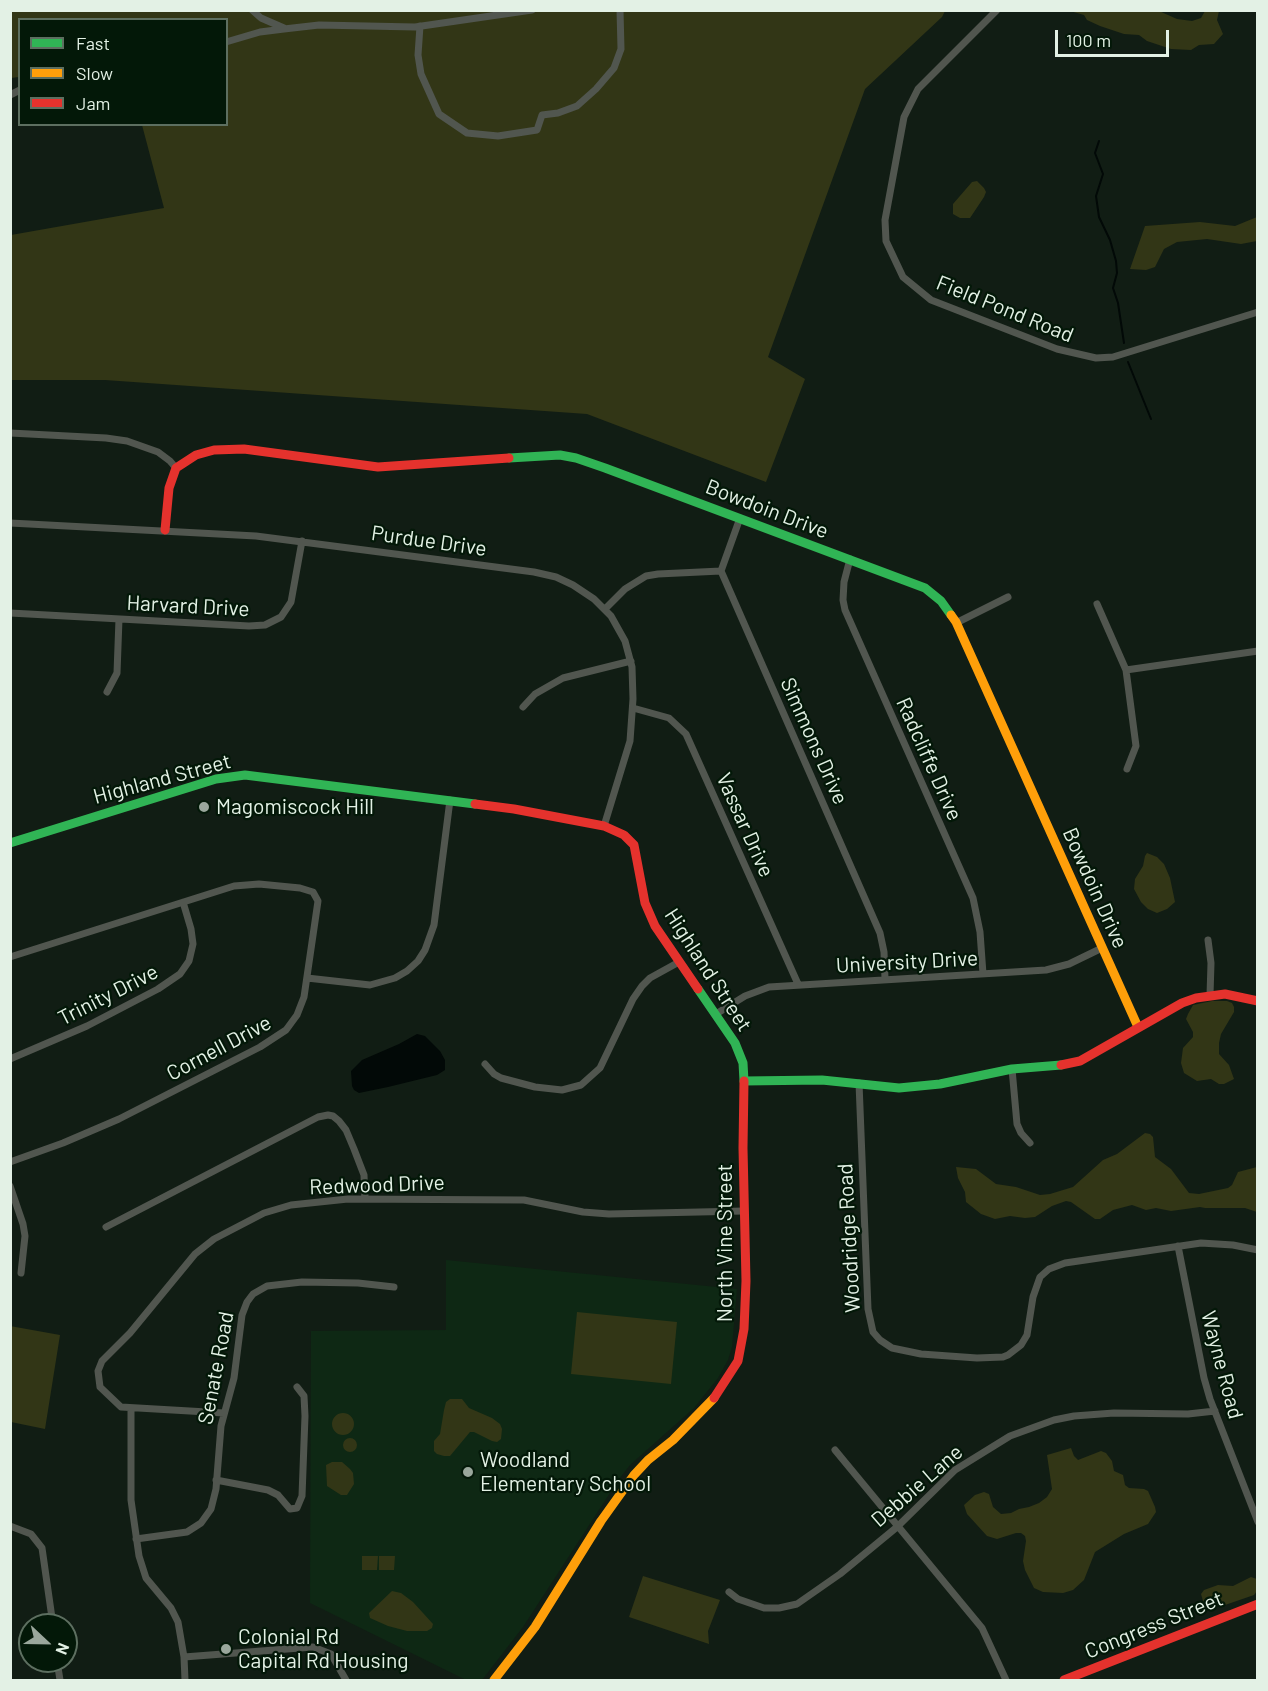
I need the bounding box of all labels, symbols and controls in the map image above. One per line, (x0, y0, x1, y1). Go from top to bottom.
legend (18, 18, 228, 126)
scale bar (1058, 18, 1172, 56)
text: 100 m (1066, 29, 1111, 51)
text: Fast (76, 32, 110, 54)
text: Slow (76, 62, 113, 84)
text: Jam (76, 92, 110, 114)
street label: Field Pond Road (933, 270, 1077, 348)
street label: Bowdoin Drive (702, 474, 832, 544)
street label: Purdue Drive (370, 520, 488, 562)
street label: Harvard Drive (126, 590, 250, 622)
street label: Simmons Drive (775, 674, 853, 808)
street label: Radcliffe Drive (891, 693, 967, 825)
street label: Highland Street (90, 749, 234, 809)
street label: Vassar Drive (711, 769, 779, 881)
place label: Magomiscock Hill (216, 794, 374, 820)
marker: Magomiscock Hill (197, 800, 211, 814)
street label: Bowdoin Drive (1057, 824, 1133, 952)
street label: Highland Street (659, 904, 757, 1036)
street label: University Drive (835, 946, 979, 978)
street label: Trinity Drive (54, 959, 162, 1031)
street label: Cornell Drive (162, 1010, 276, 1086)
street label: Woodridge Road (833, 1163, 865, 1313)
street label: North Vine Street (712, 1164, 738, 1322)
street label: Redwood Drive (309, 1170, 445, 1200)
street label: Wayne Road (1196, 1308, 1248, 1422)
street label: Senate Road (193, 1309, 239, 1427)
street label: Debbie Lane (866, 1439, 968, 1533)
place label: Woodland Elementary School (480, 1447, 651, 1497)
marker: Woodland Elementary School (461, 1465, 475, 1479)
street label: Congress Street (1081, 1586, 1227, 1664)
north arrow (18, 1613, 78, 1673)
place label: Colonial Rd Capital Rd Housing (238, 1624, 409, 1674)
text: N (53, 1641, 74, 1658)
marker: Colonial Rd Capital Rd Housing (219, 1642, 233, 1656)

